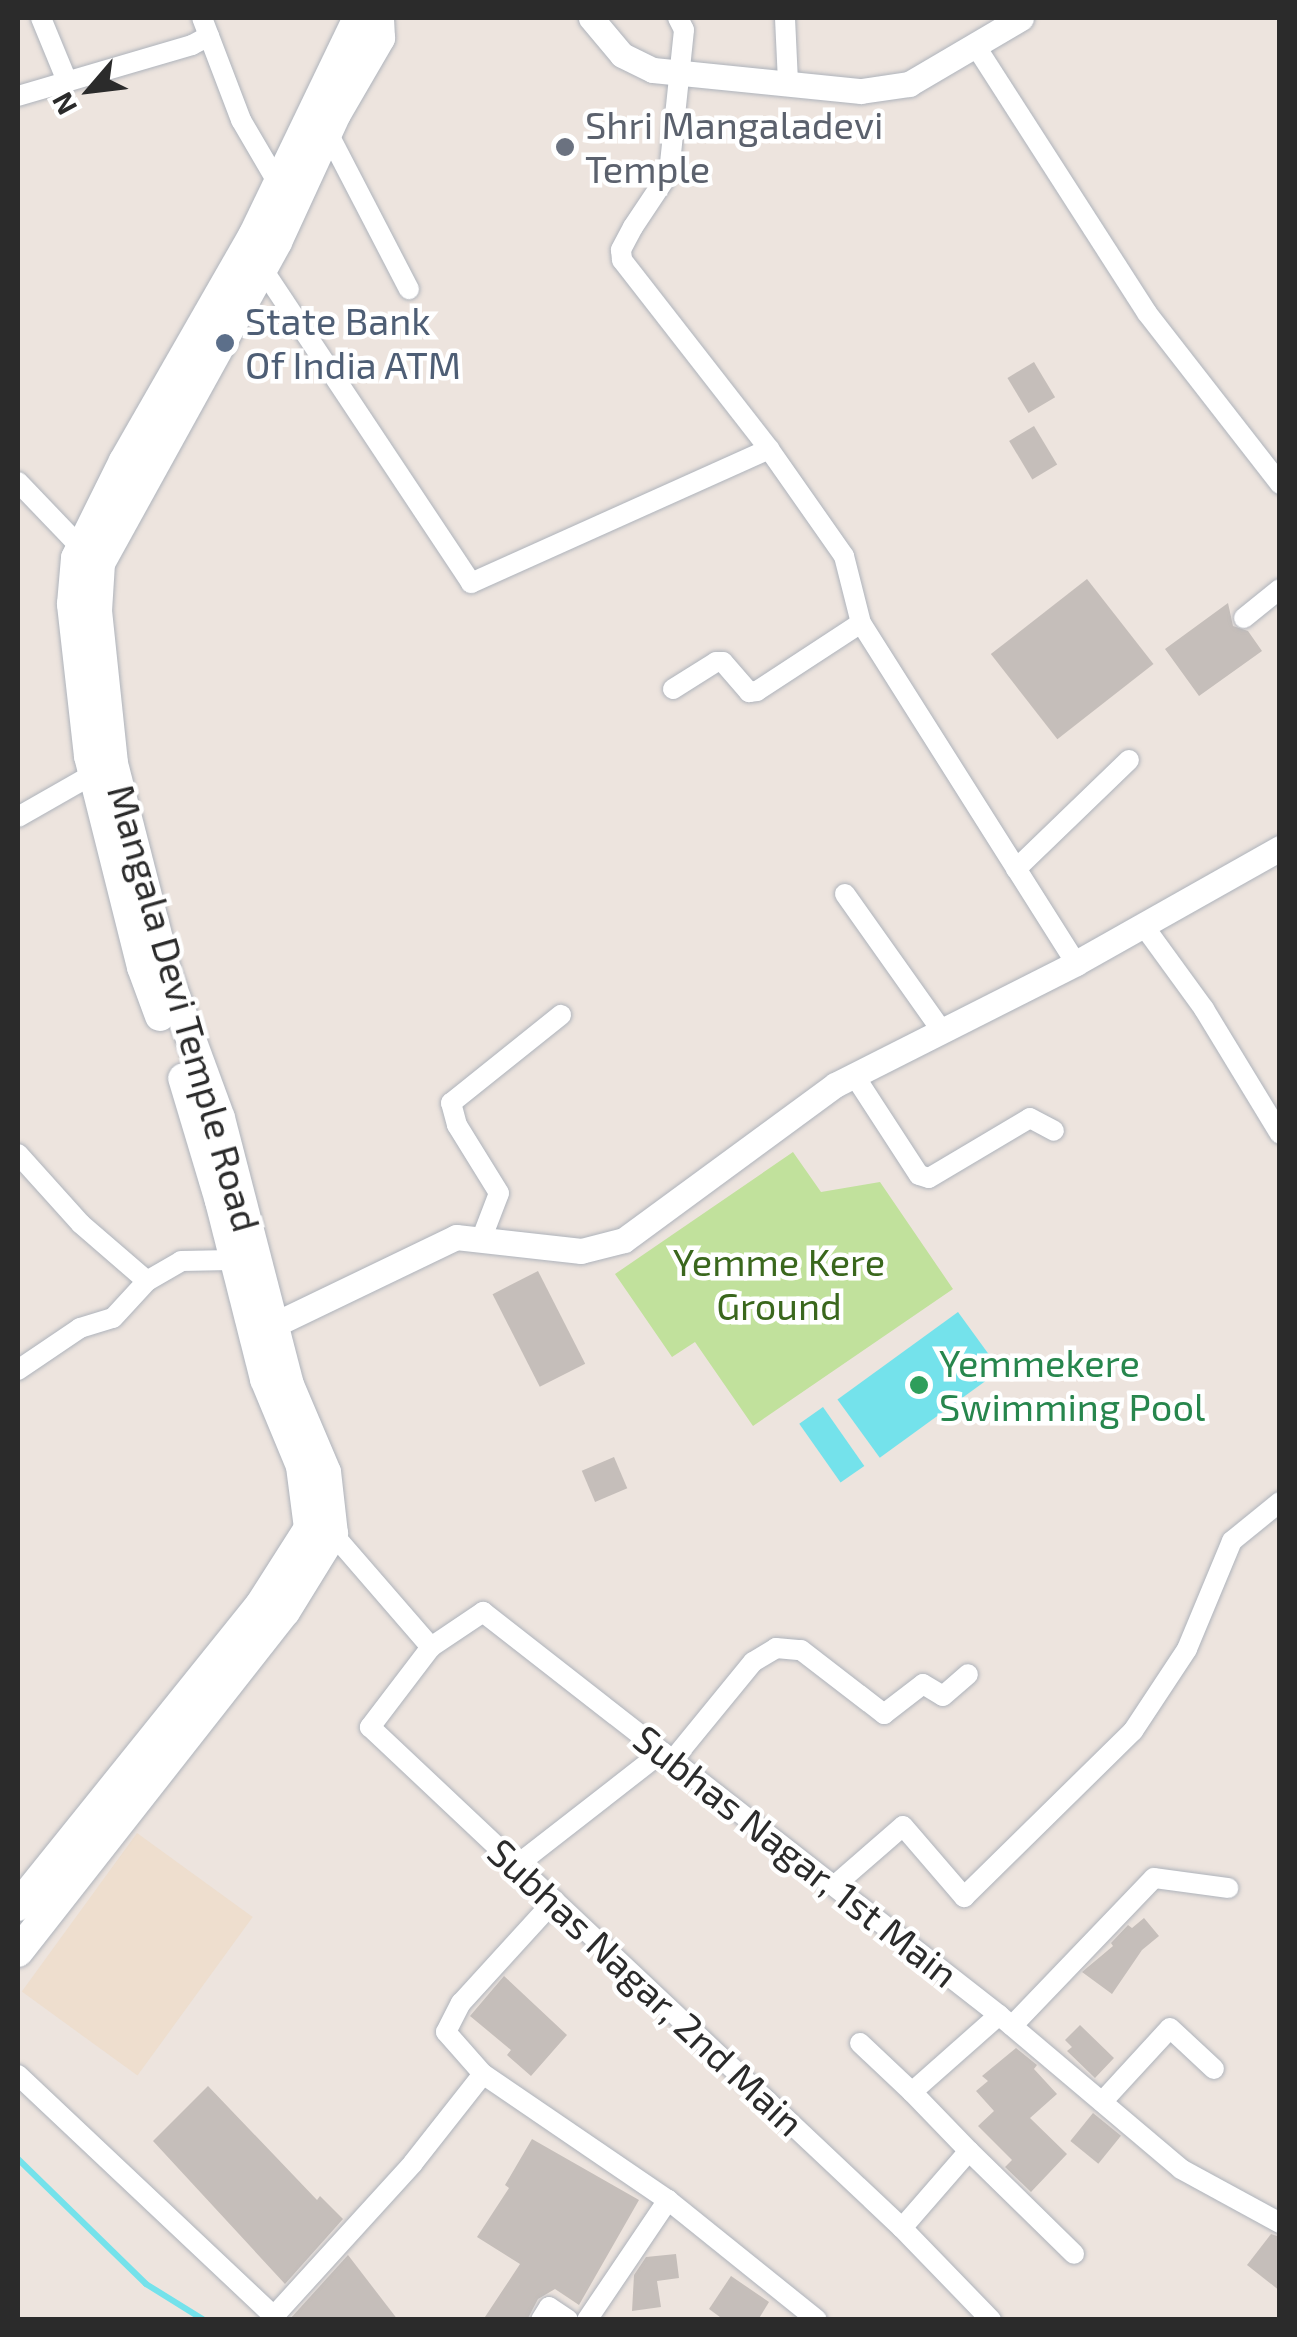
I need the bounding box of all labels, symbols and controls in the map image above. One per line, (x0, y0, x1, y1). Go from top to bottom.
north arrow (40, 40, 140, 140)
text: N (44, 87, 83, 121)
place label: Shri Mangaladevi Temple (585, 102, 883, 192)
marker: Shri Mangaladevi Temple (554, 136, 576, 158)
place label: State Bank Of India ATM (245, 298, 463, 388)
marker: State Bank Of India ATM (214, 332, 236, 354)
street label: Mangala Devi Temple Road (98, 779, 270, 1237)
park label: Yemme Kere Ground (673, 1239, 885, 1328)
place label: Yemmekere Swimming Pool (939, 1340, 1205, 1430)
marker: Yemmekere Swimming Pool (908, 1374, 930, 1396)
street label: Subhas Nagar, 1st Main (625, 1715, 967, 1997)
street label: Subhas Nagar, 2nd Main (479, 1829, 813, 2145)

